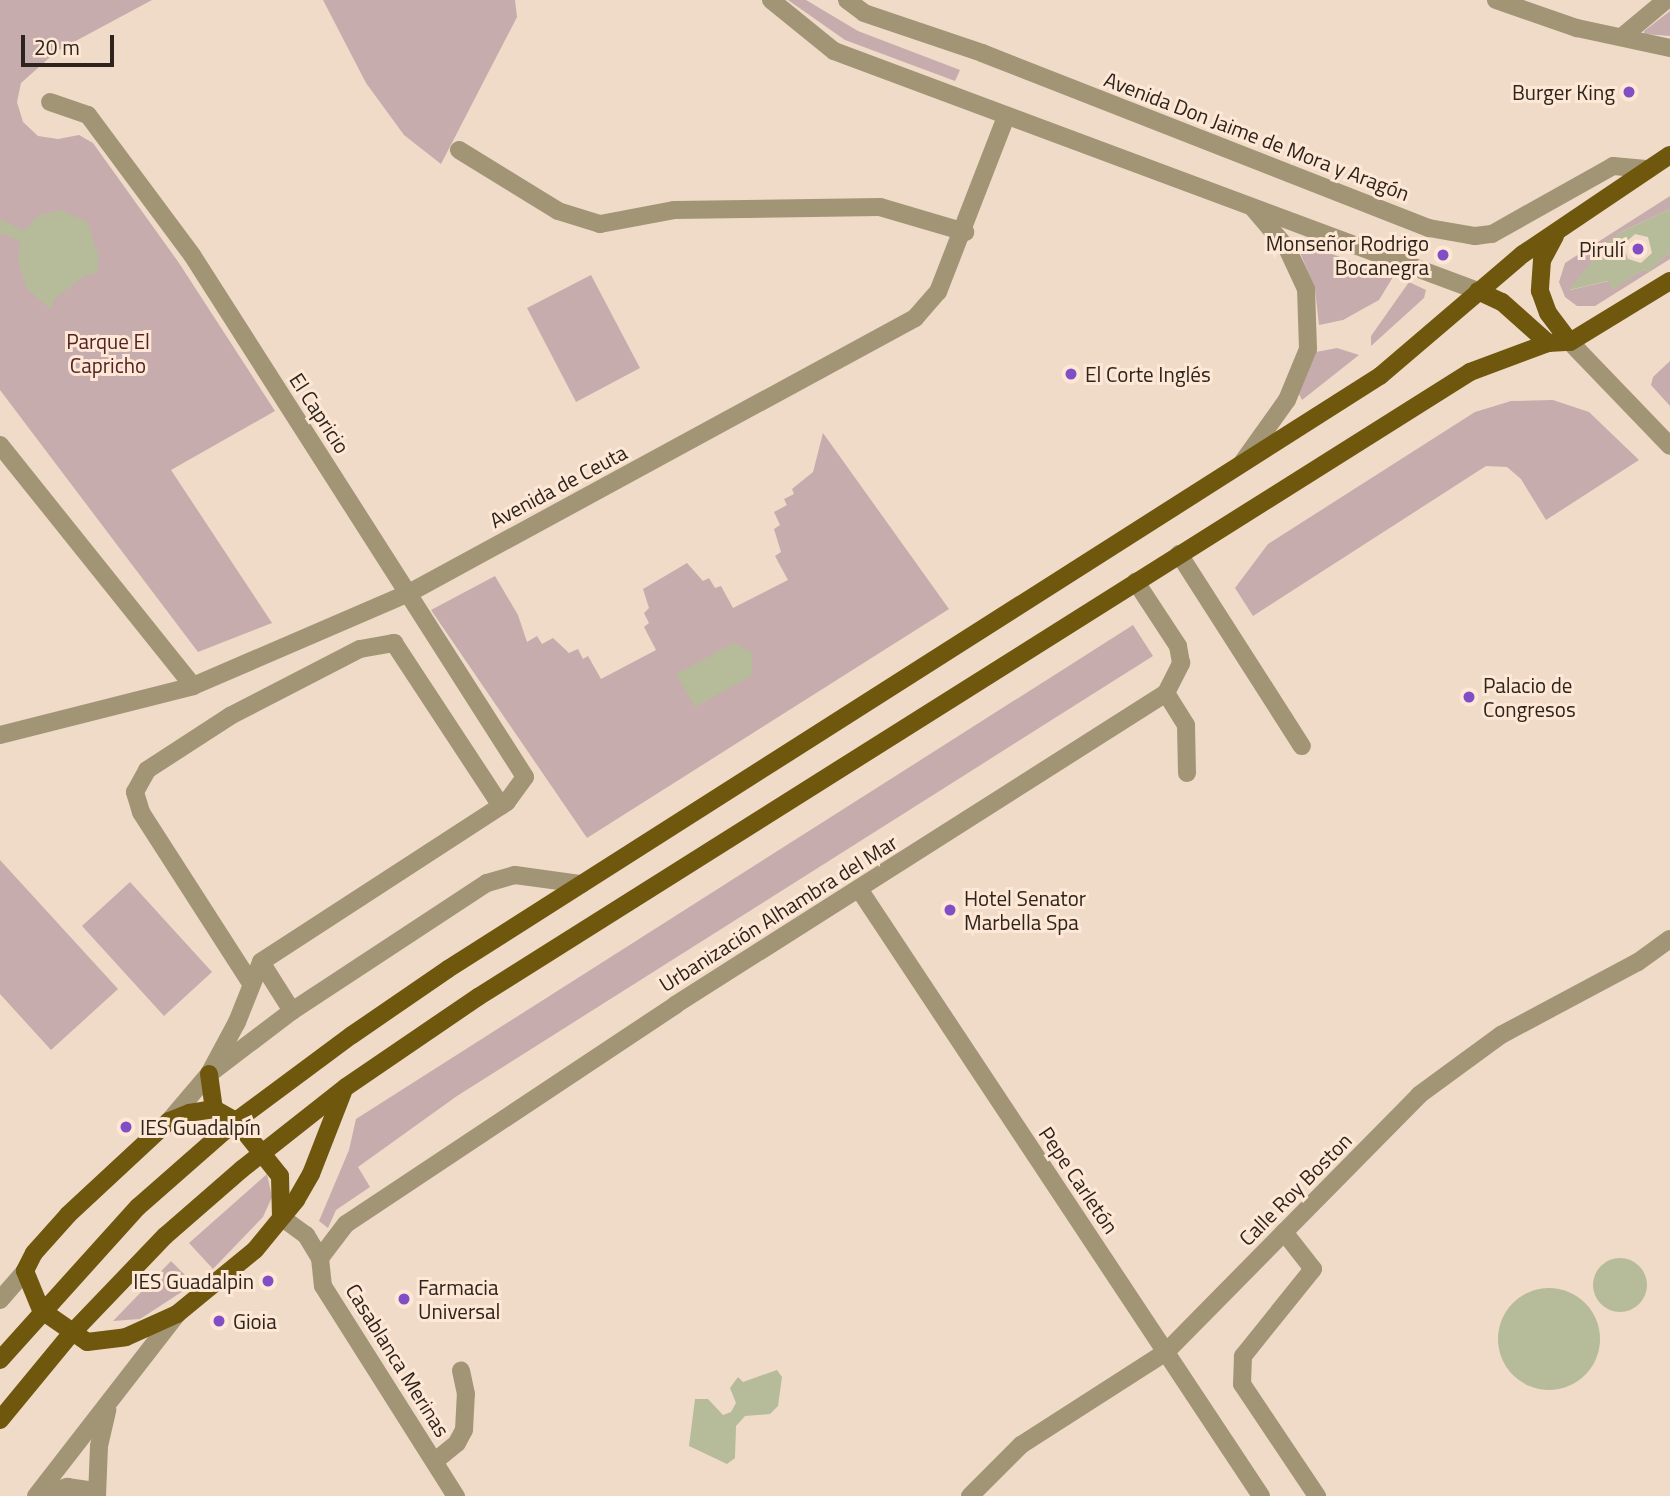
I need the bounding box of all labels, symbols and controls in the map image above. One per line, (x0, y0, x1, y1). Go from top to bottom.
scale bar (24, 21, 117, 65)
text: 20 m (34, 31, 80, 63)
street label: Avenida Don Jaime de Mora y Aragón (1101, 66, 1413, 206)
place label: Burger King (1512, 79, 1615, 105)
marker: Burger King (1621, 84, 1637, 100)
place label: Monseñor Rodrigo Bocanegra (1266, 230, 1429, 280)
place label: Pirulí (1579, 236, 1624, 262)
marker: Pirulí (1630, 241, 1646, 257)
marker: Monseñor Rodrigo Bocanegra (1435, 247, 1451, 263)
park label: Parque El Capricho (66, 328, 150, 378)
place label: El Corte Inglés (1085, 361, 1211, 387)
marker: El Corte Inglés (1063, 366, 1079, 382)
street label: El Capricio (285, 368, 355, 458)
street label: Avenida de Ceuta (485, 439, 631, 533)
place label: Palacio de Congresos (1483, 672, 1576, 722)
marker: Palacio de Congresos (1461, 689, 1477, 705)
street label: Urbanización Alhambra del Mar (654, 829, 902, 997)
place label: Hotel Senator Marbella Spa (964, 885, 1086, 935)
marker: Hotel Senator Marbella Spa (942, 902, 958, 918)
place label: IES Guadalpín (140, 1114, 261, 1140)
marker: IES Guadalpín (118, 1119, 134, 1135)
street label: Pepe Carletón (1034, 1122, 1124, 1238)
street label: Calle Roy Boston (1233, 1127, 1357, 1251)
place label: IES Guadalpin (133, 1268, 254, 1294)
marker: IES Guadalpin (260, 1273, 276, 1289)
place label: Farmacia Universal (418, 1274, 500, 1324)
street label: Casablanca Merinas (341, 1279, 455, 1441)
marker: Farmacia Universal (396, 1291, 412, 1307)
place label: Gioia (233, 1308, 277, 1334)
marker: Gioia (211, 1313, 227, 1329)

